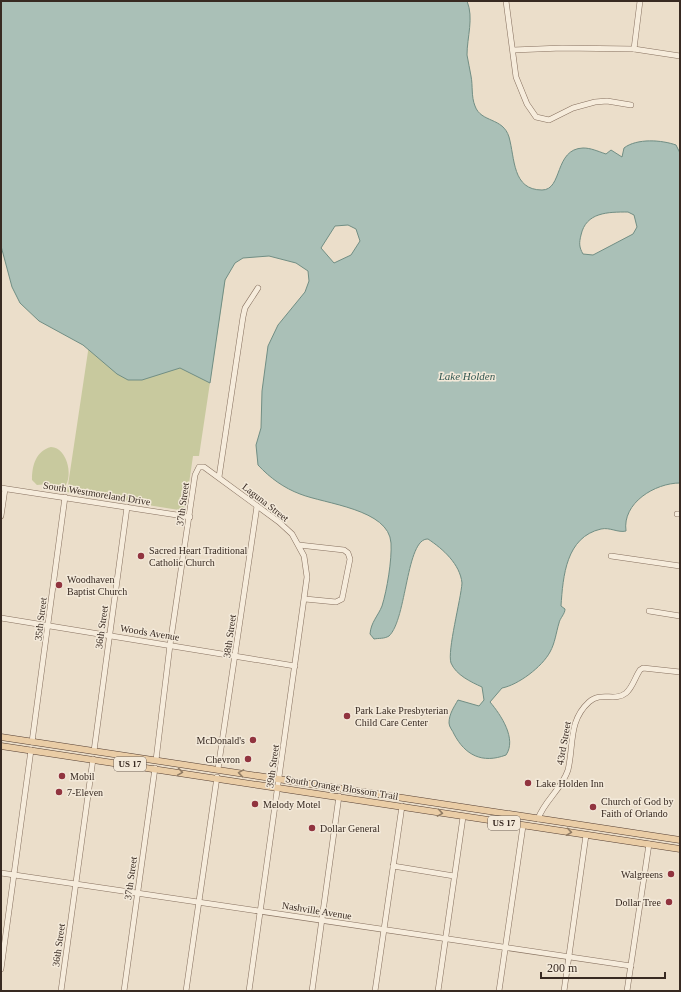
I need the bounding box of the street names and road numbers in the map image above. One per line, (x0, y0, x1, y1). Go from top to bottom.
street label: South Westmoreland Drive (43, 480, 152, 507)
street label: 37th Street (174, 481, 191, 526)
street label: Laguna Street (240, 481, 291, 524)
street label: 35th Street (32, 597, 49, 641)
street label: 36th Street (93, 604, 110, 649)
street label: 38th Street (221, 613, 238, 658)
street label: Woods Avenue (120, 622, 181, 643)
street label: 43rd Street (554, 720, 573, 766)
street label: 39th Street (264, 743, 281, 788)
road number: US 17 (114, 757, 146, 771)
street label: South Orange Blossom Trail (285, 773, 399, 802)
road number: US 17 (488, 816, 520, 830)
street label: 37th Street (122, 855, 139, 900)
street label: Nashville Avenue (281, 900, 353, 922)
street label: 36th Street (50, 922, 67, 967)

